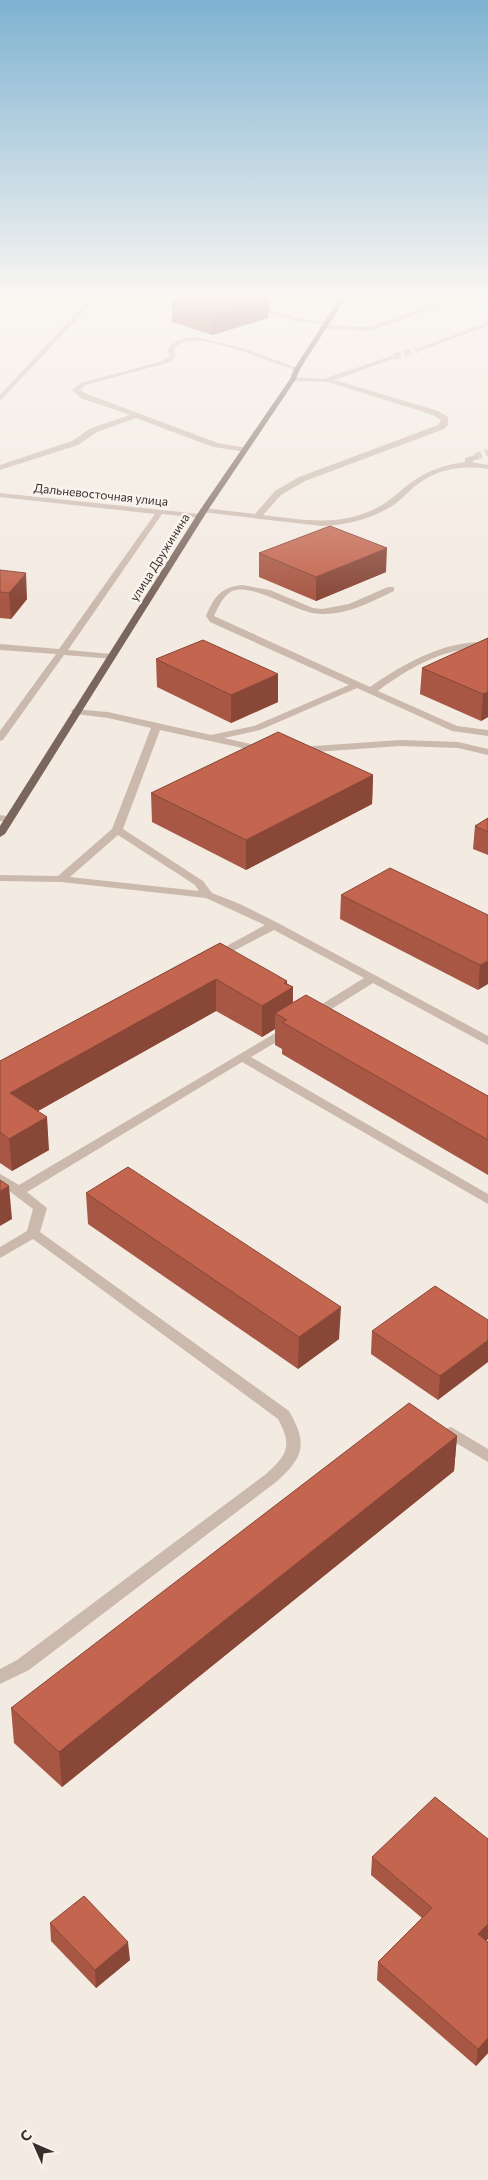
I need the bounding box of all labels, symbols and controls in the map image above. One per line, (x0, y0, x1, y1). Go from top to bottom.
street label: Дальневосточная улица (33, 480, 169, 508)
street label: улица Дружинина (126, 511, 192, 603)
north arrow (10, 2120, 60, 2170)
text: С (16, 2126, 35, 2145)

